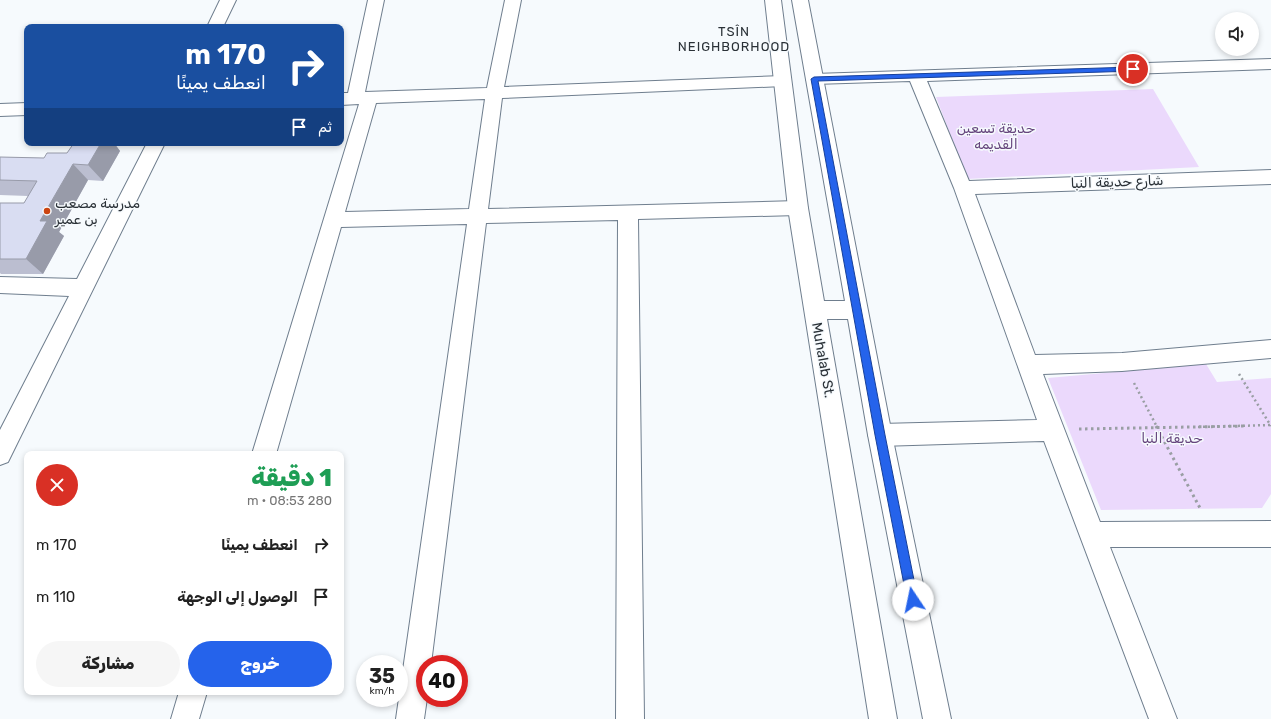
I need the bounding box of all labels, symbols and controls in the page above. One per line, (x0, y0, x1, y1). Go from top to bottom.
map controls (1215, 12, 1259, 56)
button: sound (1215, 12, 1259, 56)
district label: TSÎN NEIGHBORHOOD (678, 24, 790, 54)
text: 170 m (185, 38, 266, 71)
icon: right (280, 40, 332, 92)
pin (1116, 52, 1150, 86)
icon: arrive (1122, 58, 1144, 80)
text: انعطف يمينًا (176, 72, 266, 94)
icon: arrive (288, 116, 310, 138)
text: ثم (318, 118, 332, 136)
park label: حديقة تسعين القديمه (957, 120, 1036, 153)
street label: شارع حديقة النبا (1070, 172, 1164, 194)
place label: مدرسة مصعب بن عمير (54, 195, 140, 228)
marker: مدرسة مصعب بن عمير (42, 206, 52, 216)
street label: Muhalab St. (808, 321, 838, 399)
park label: حديقة النبا (1141, 430, 1203, 447)
button: close (36, 464, 78, 506)
text: 1 دقيقة (251, 464, 332, 492)
text: 280 m · 08:53 (247, 493, 332, 508)
icon: right (310, 534, 332, 556)
text: 170 m (36, 536, 77, 554)
text: انعطف يمينًا (221, 536, 298, 554)
position arrow (892, 579, 934, 621)
icon: arrive (310, 586, 332, 608)
text: 110 m (36, 588, 75, 606)
text: الوصول إلى الوجهة (177, 588, 298, 606)
button: مشاركة (36, 641, 180, 687)
button: خروج (188, 641, 332, 687)
speed limit sign: 40 (416, 655, 468, 707)
text: 35 (369, 664, 395, 688)
text: km/h (370, 685, 394, 697)

